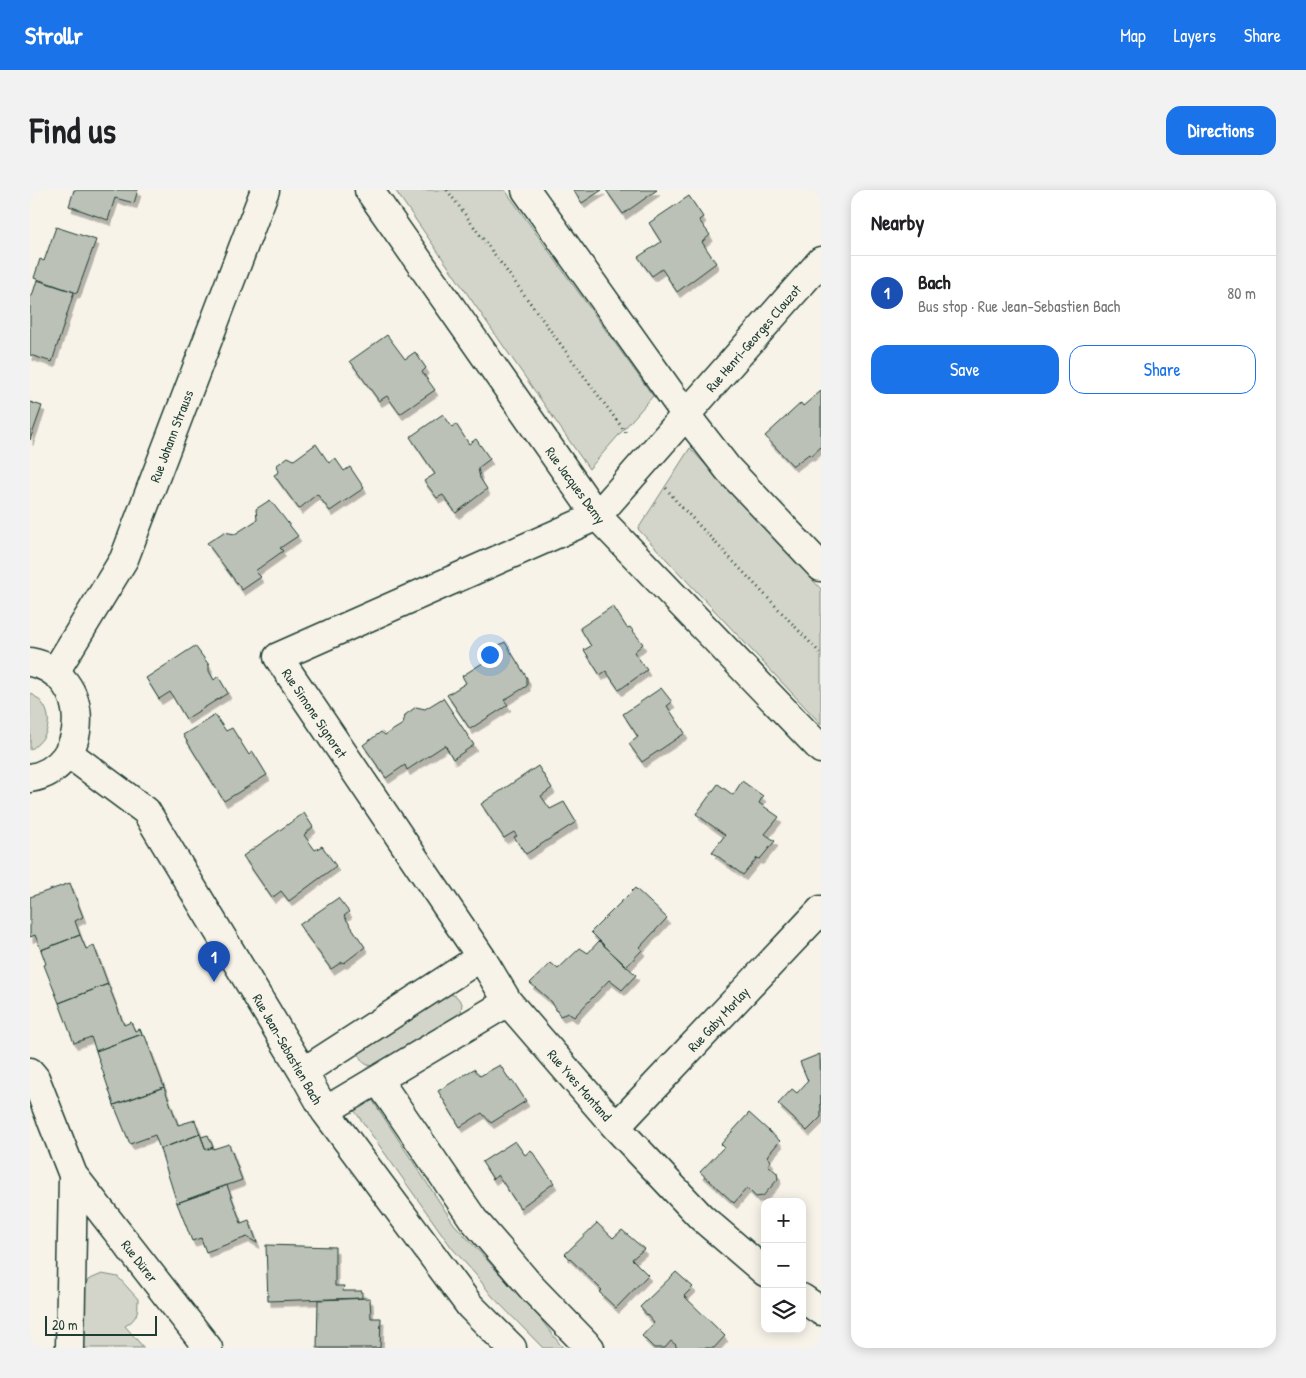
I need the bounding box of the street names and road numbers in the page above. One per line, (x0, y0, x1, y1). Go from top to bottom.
street label: Rue Henri-Georges Clouzot (701, 280, 806, 396)
street label: Rue Johann Strauss (145, 387, 197, 485)
street label: Rue Jacques Demy (541, 443, 610, 528)
street label: Rue Simone Signoret (277, 665, 352, 762)
street label: Rue Gaby Morlay (683, 982, 754, 1056)
street label: Rue Jean-Sebastien Bach (249, 990, 327, 1108)
street label: Rue Yves Montand (544, 1045, 617, 1125)
street label: Rue Dürer (117, 1236, 163, 1287)

